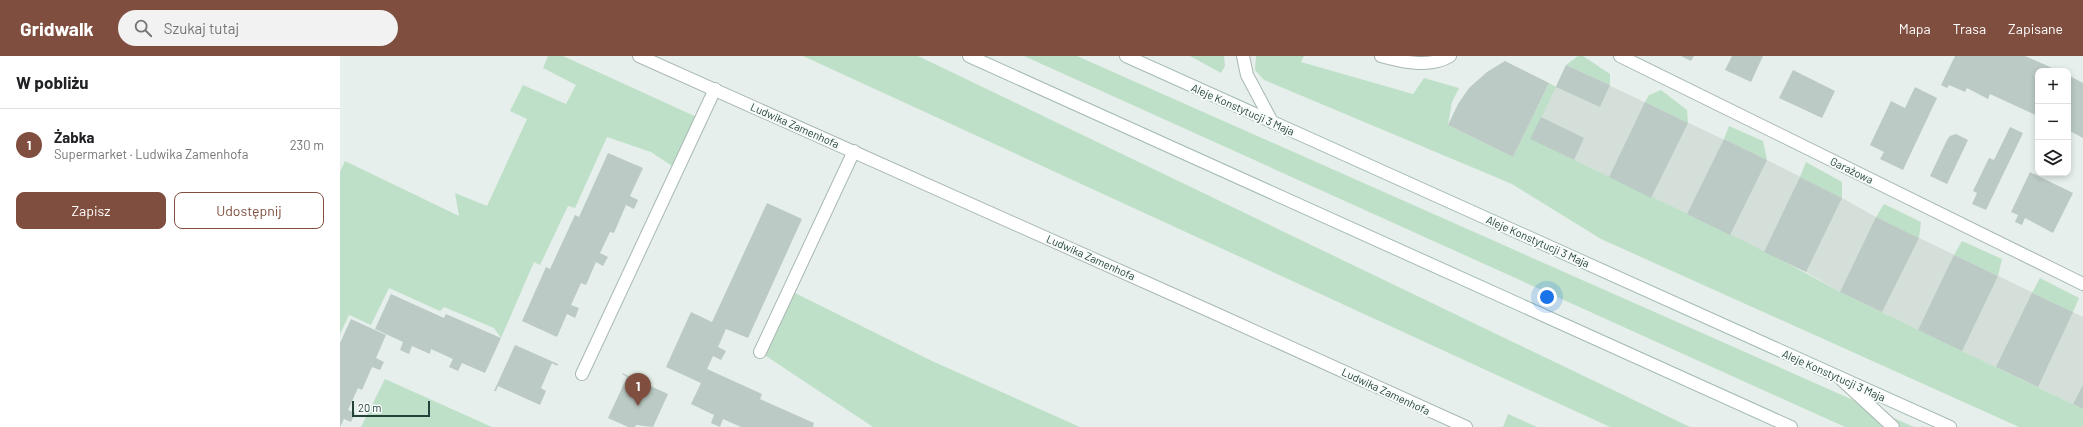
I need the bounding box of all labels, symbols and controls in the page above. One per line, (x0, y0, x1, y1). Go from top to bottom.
search box (118, 10, 398, 46)
text: Gridwalk (20, 17, 94, 40)
icon: search (132, 17, 154, 39)
text: Szukaj tutaj (164, 19, 239, 37)
text: Mapa (1899, 20, 1931, 37)
text: Trasa (1953, 20, 1986, 37)
text: Zapisane (2008, 20, 2063, 37)
map controls (2035, 68, 2071, 176)
button: + (2035, 68, 2071, 104)
text: W pobliżu (16, 72, 89, 92)
street label: Aleje Konstytucji 3 Maja (1189, 80, 1297, 138)
street label: Ludwika Zamenhofa (749, 100, 841, 150)
button: − (2035, 104, 2071, 140)
text: Żabka (54, 128, 94, 146)
text: 1 (27, 137, 31, 153)
text: 230 m (290, 137, 324, 153)
button: layers (2035, 140, 2071, 176)
text: Supermarket · Ludwika Zamenhofa (54, 146, 248, 162)
street label: Garażowa (1828, 154, 1876, 186)
button: Zapisz (16, 192, 166, 229)
button: Udostępnij (174, 192, 324, 229)
street label: Aleje Konstytucji 3 Maja (1484, 212, 1592, 270)
street label: Ludwika Zamenhofa (1045, 232, 1137, 282)
your location (1537, 287, 1557, 307)
street label: Aleje Konstytucji 3 Maja (1780, 346, 1888, 404)
street label: Ludwika Zamenhofa (1340, 365, 1432, 417)
pin: 1 (625, 373, 651, 406)
scale bar (352, 399, 430, 418)
text: 20 m (358, 401, 381, 414)

